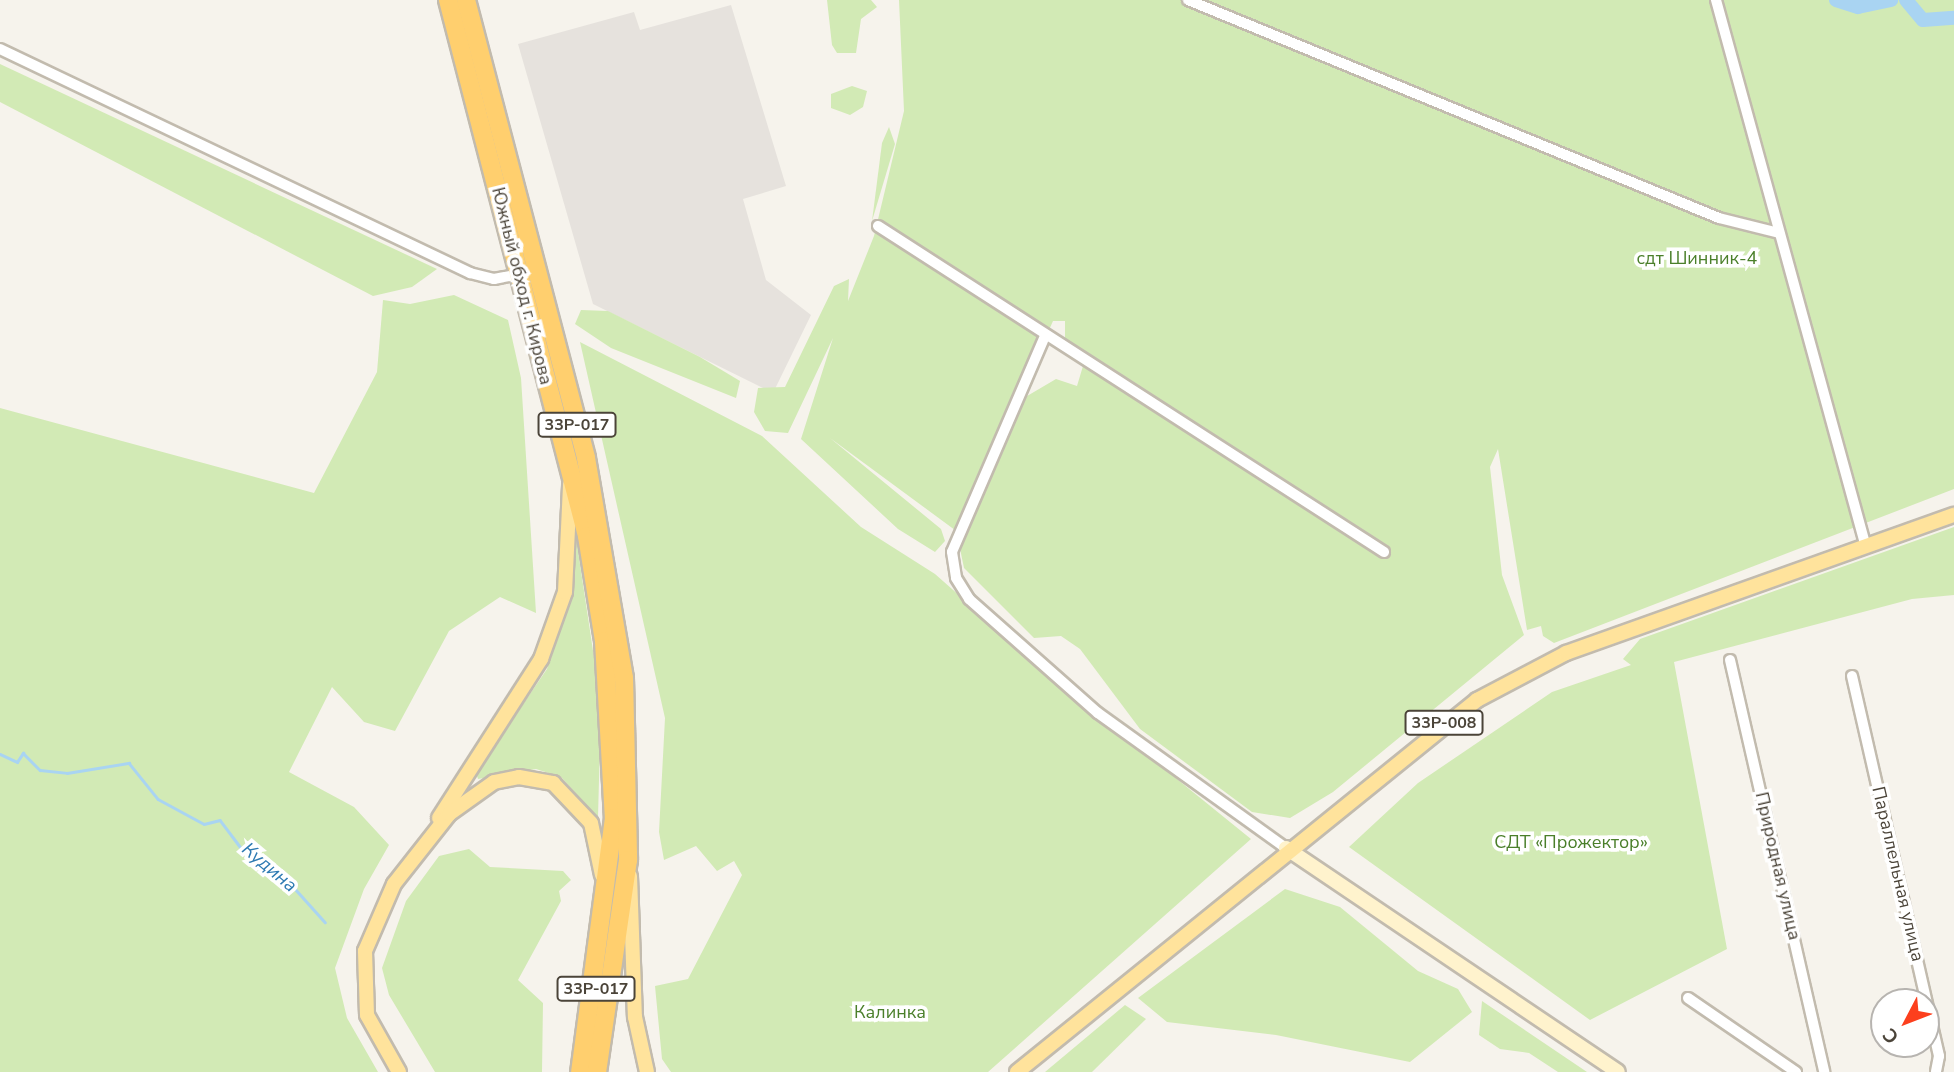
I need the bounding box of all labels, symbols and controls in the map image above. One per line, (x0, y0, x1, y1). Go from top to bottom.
street label: Южный обход г. Кирова (487, 185, 557, 387)
park label: сдт Шинник-4 (1637, 247, 1757, 269)
road number: 33Р-017 (537, 412, 617, 438)
road number: 33Р-008 (1404, 710, 1484, 736)
street label: Параллельная улица (1867, 784, 1929, 964)
street label: Природная улица (1750, 790, 1806, 942)
park label: СДТ «Прожектор» (1494, 831, 1648, 853)
water label: Кудина (237, 838, 301, 898)
road number: 33Р-017 (556, 976, 636, 1001)
north arrow (1870, 988, 1940, 1058)
park label: Калинка (854, 1001, 926, 1023)
text: С (1877, 1022, 1905, 1049)

